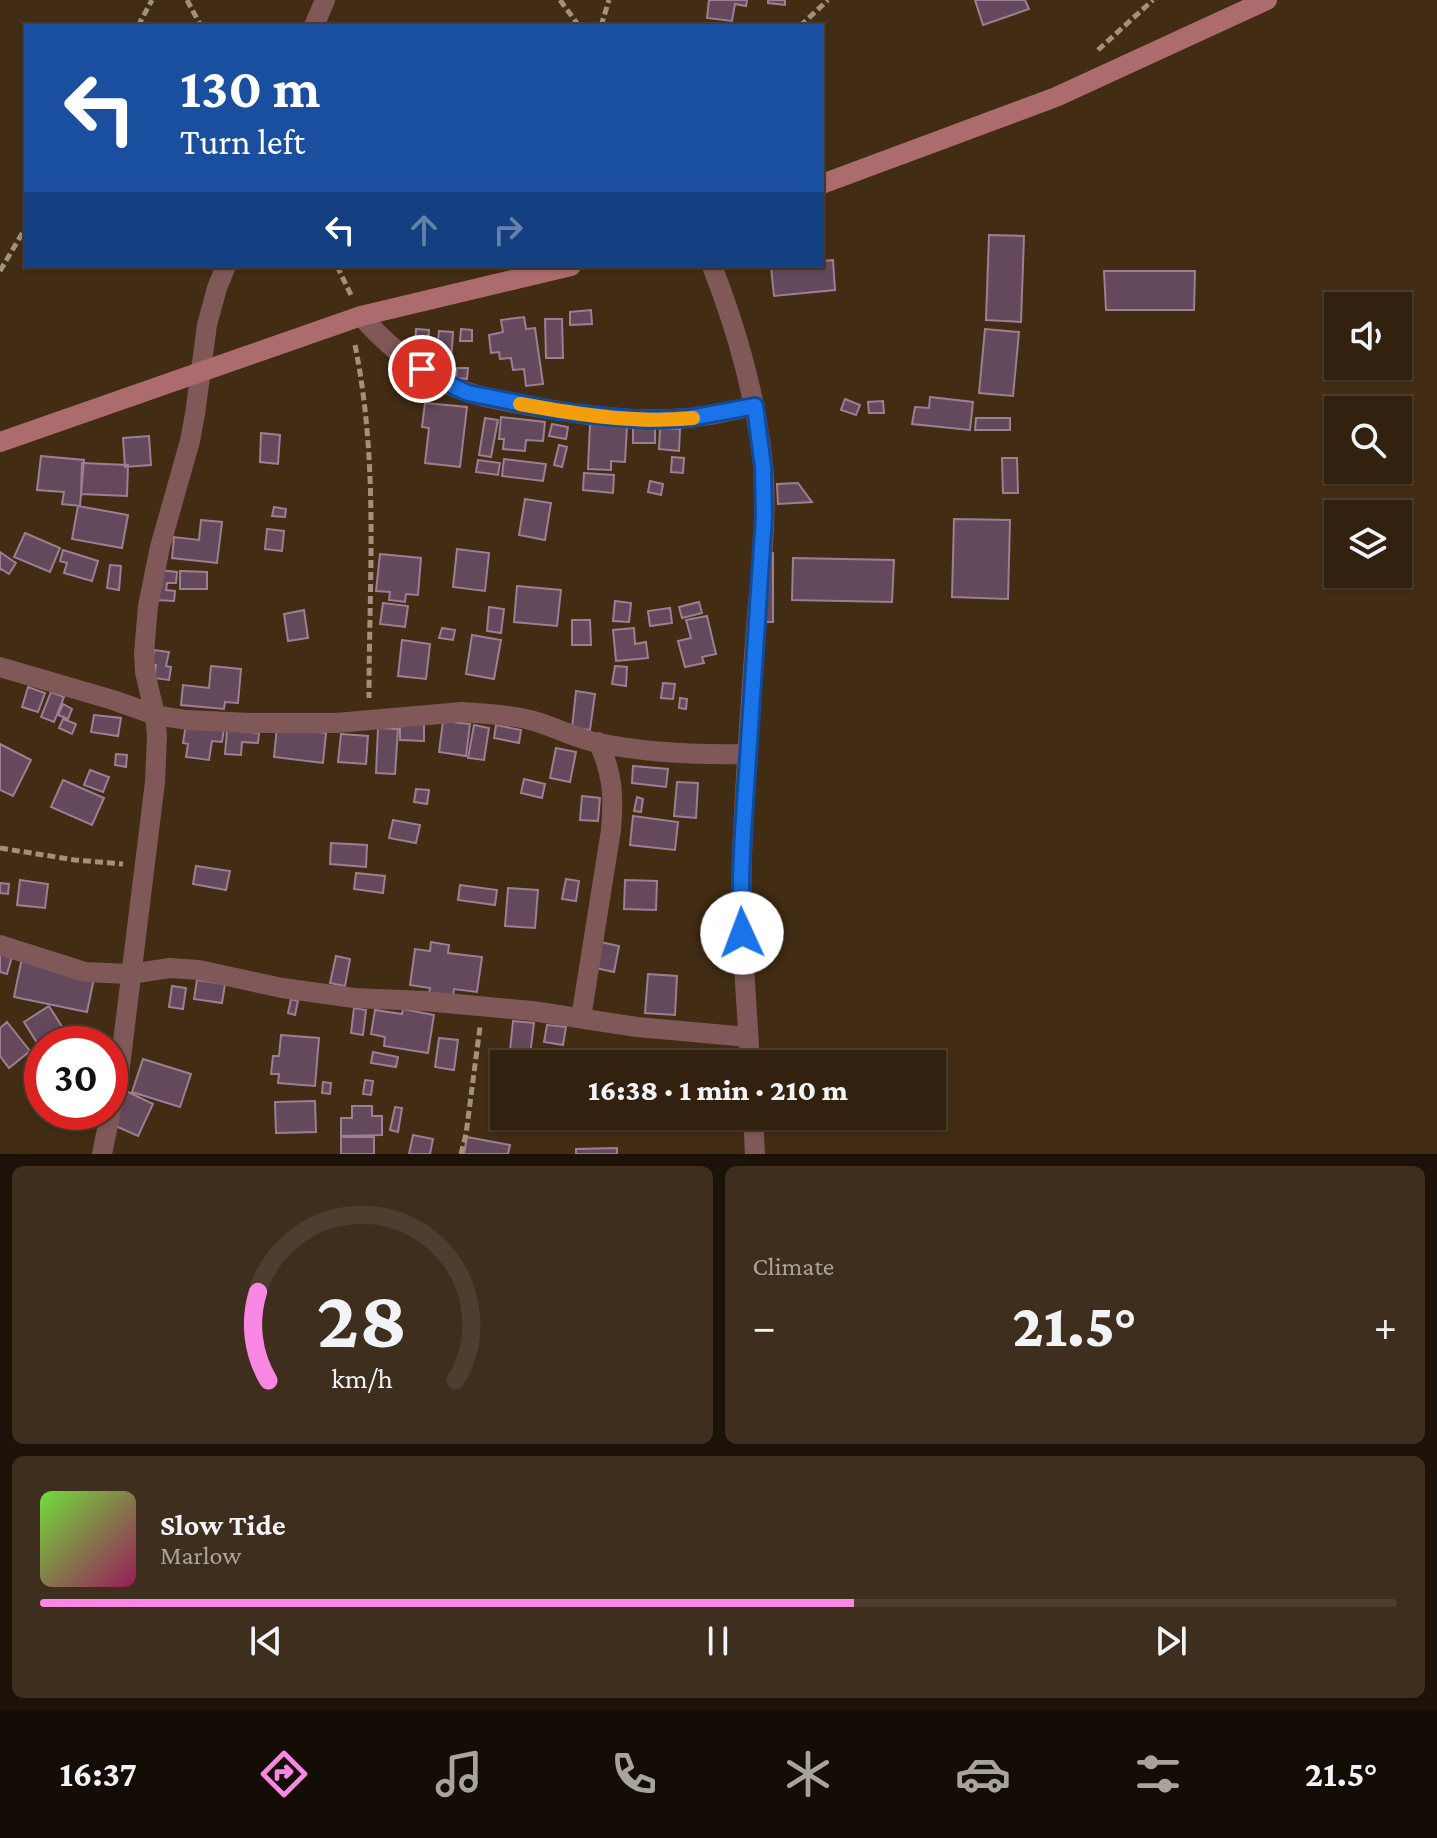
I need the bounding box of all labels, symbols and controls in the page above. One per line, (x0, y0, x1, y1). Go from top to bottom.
icon: left (48, 56, 152, 160)
text: 130 m (180, 57, 321, 119)
text: Turn left (180, 122, 305, 162)
icon: left (318, 208, 362, 252)
icon: ahead (402, 208, 446, 252)
icon: right (486, 208, 530, 252)
map controls (1324, 292, 1412, 588)
button: sound (1324, 292, 1412, 380)
pin (388, 335, 456, 403)
icon: arrive (400, 347, 444, 391)
button: search (1324, 396, 1412, 484)
button: layers (1324, 500, 1412, 588)
position arrow (700, 891, 784, 975)
speed limit sign: 30 (24, 1026, 128, 1130)
text: 16:38 · 1 min · 210 m (588, 1073, 848, 1106)
text: Climate (753, 1252, 834, 1281)
text: 28 (317, 1272, 408, 1365)
text: 21.5° (1012, 1292, 1137, 1359)
text: − (753, 1302, 776, 1350)
text: + (1374, 1302, 1397, 1350)
text: km/h (331, 1362, 393, 1394)
text: Slow Tide (160, 1508, 286, 1541)
text: Marlow (160, 1541, 241, 1570)
icon: previous (244, 1619, 288, 1663)
icon: pause (696, 1619, 740, 1663)
icon: next (1149, 1619, 1193, 1663)
icon: directions (256, 1746, 312, 1802)
icon: music (431, 1746, 487, 1802)
icon: phone (606, 1746, 662, 1802)
icon: climate (780, 1746, 836, 1802)
icon: car (955, 1746, 1011, 1802)
icon: filters (1130, 1746, 1186, 1802)
text: 16:37 (59, 1754, 137, 1794)
text: 21.5° (1305, 1754, 1378, 1794)

